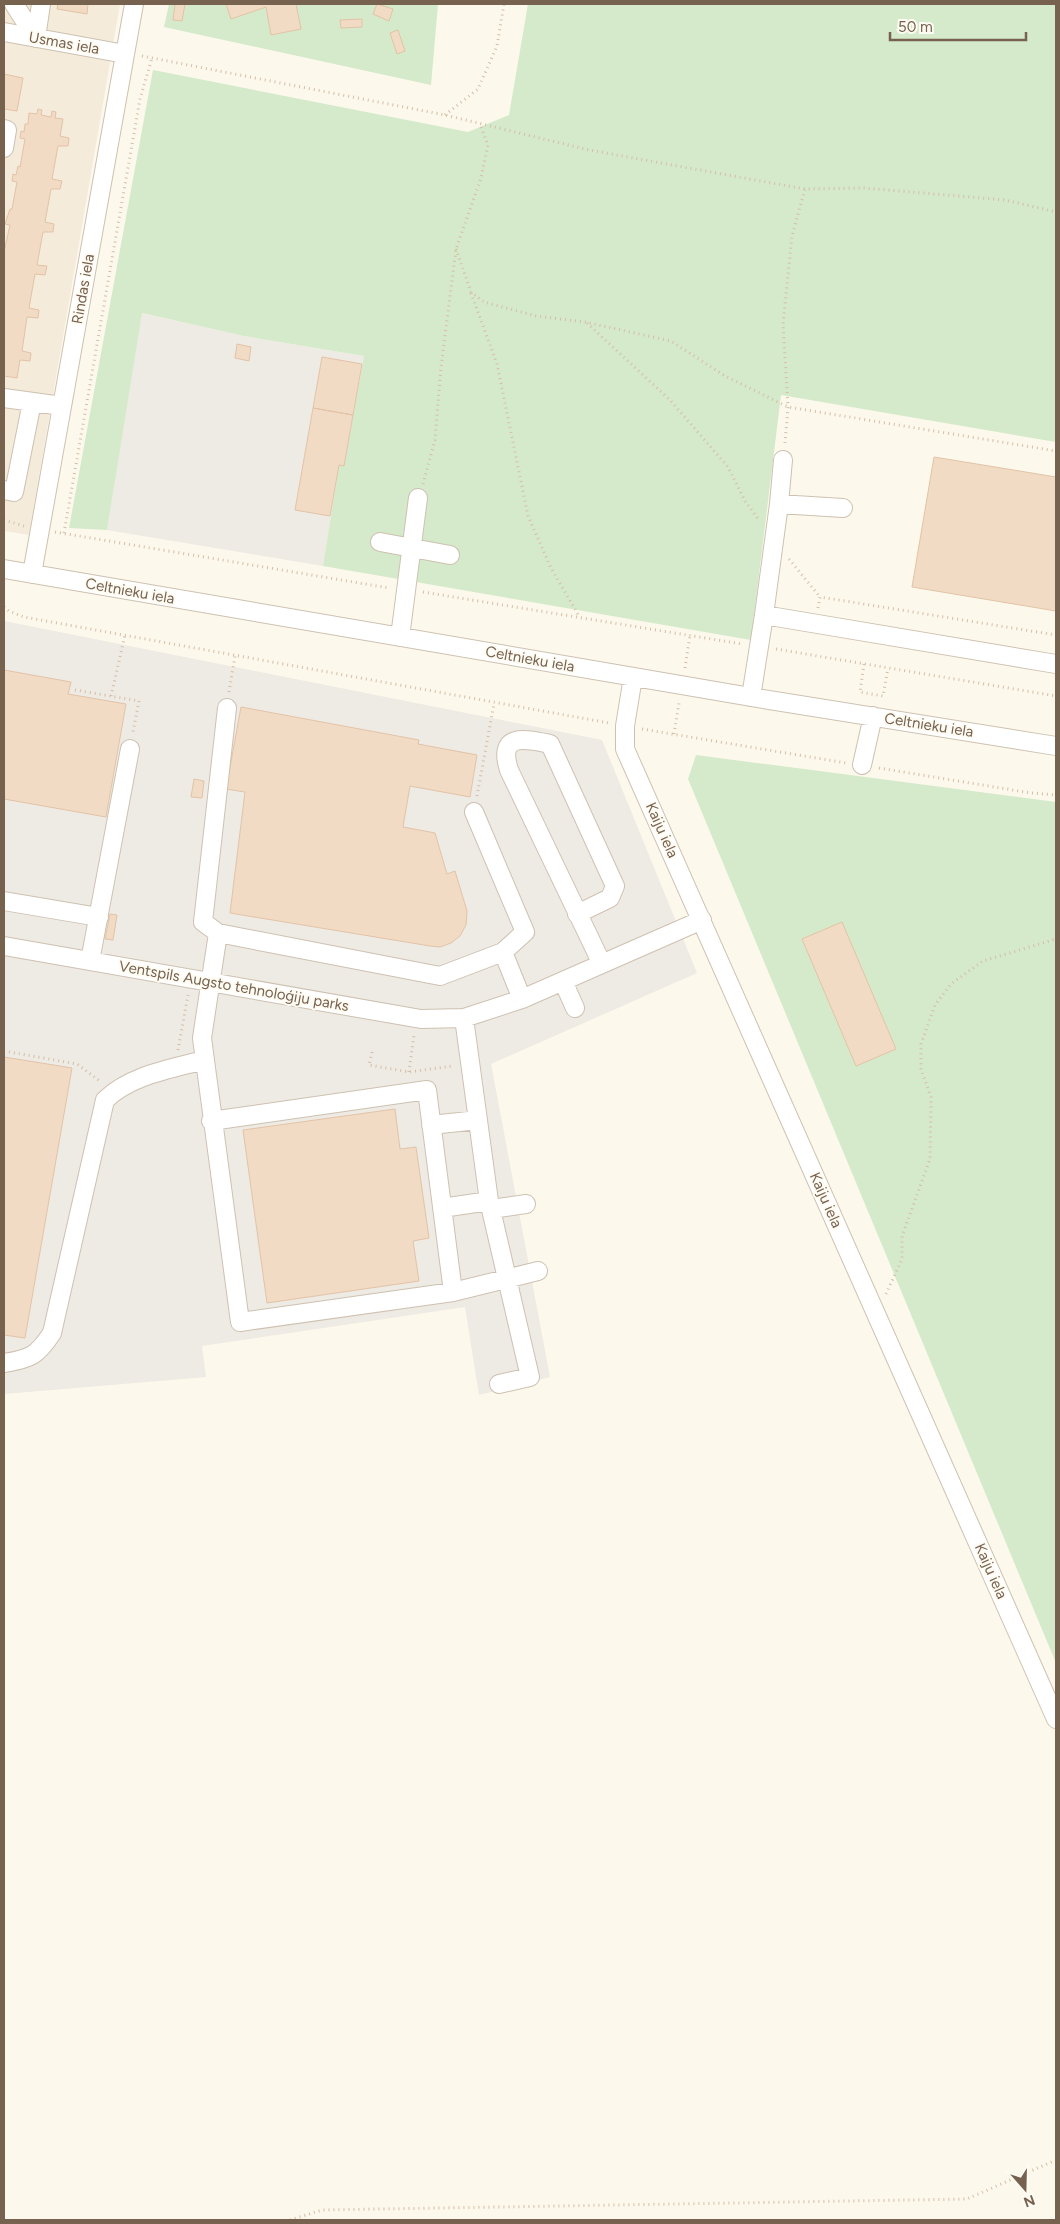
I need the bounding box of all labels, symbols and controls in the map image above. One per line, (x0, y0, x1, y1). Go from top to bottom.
scale bar (890, 10, 1026, 42)
text: 50 m (898, 18, 933, 36)
street label: Usmas iela (27, 28, 101, 58)
street label: Rindas iela (68, 252, 98, 326)
street label: Celtnieku iela (84, 574, 176, 608)
street label: Celtnieku iela (484, 642, 576, 676)
street label: Celtnieku iela (883, 709, 975, 741)
street label: Kaiju iela (642, 799, 682, 861)
street label: Ventspils Augsto tehnoloģiju parks (118, 957, 350, 1015)
street label: Kaiju iela (806, 1169, 846, 1231)
street label: Kaiju iela (971, 1540, 1011, 1602)
north arrow (1000, 2164, 1050, 2214)
text: N (1021, 2191, 1037, 2211)

